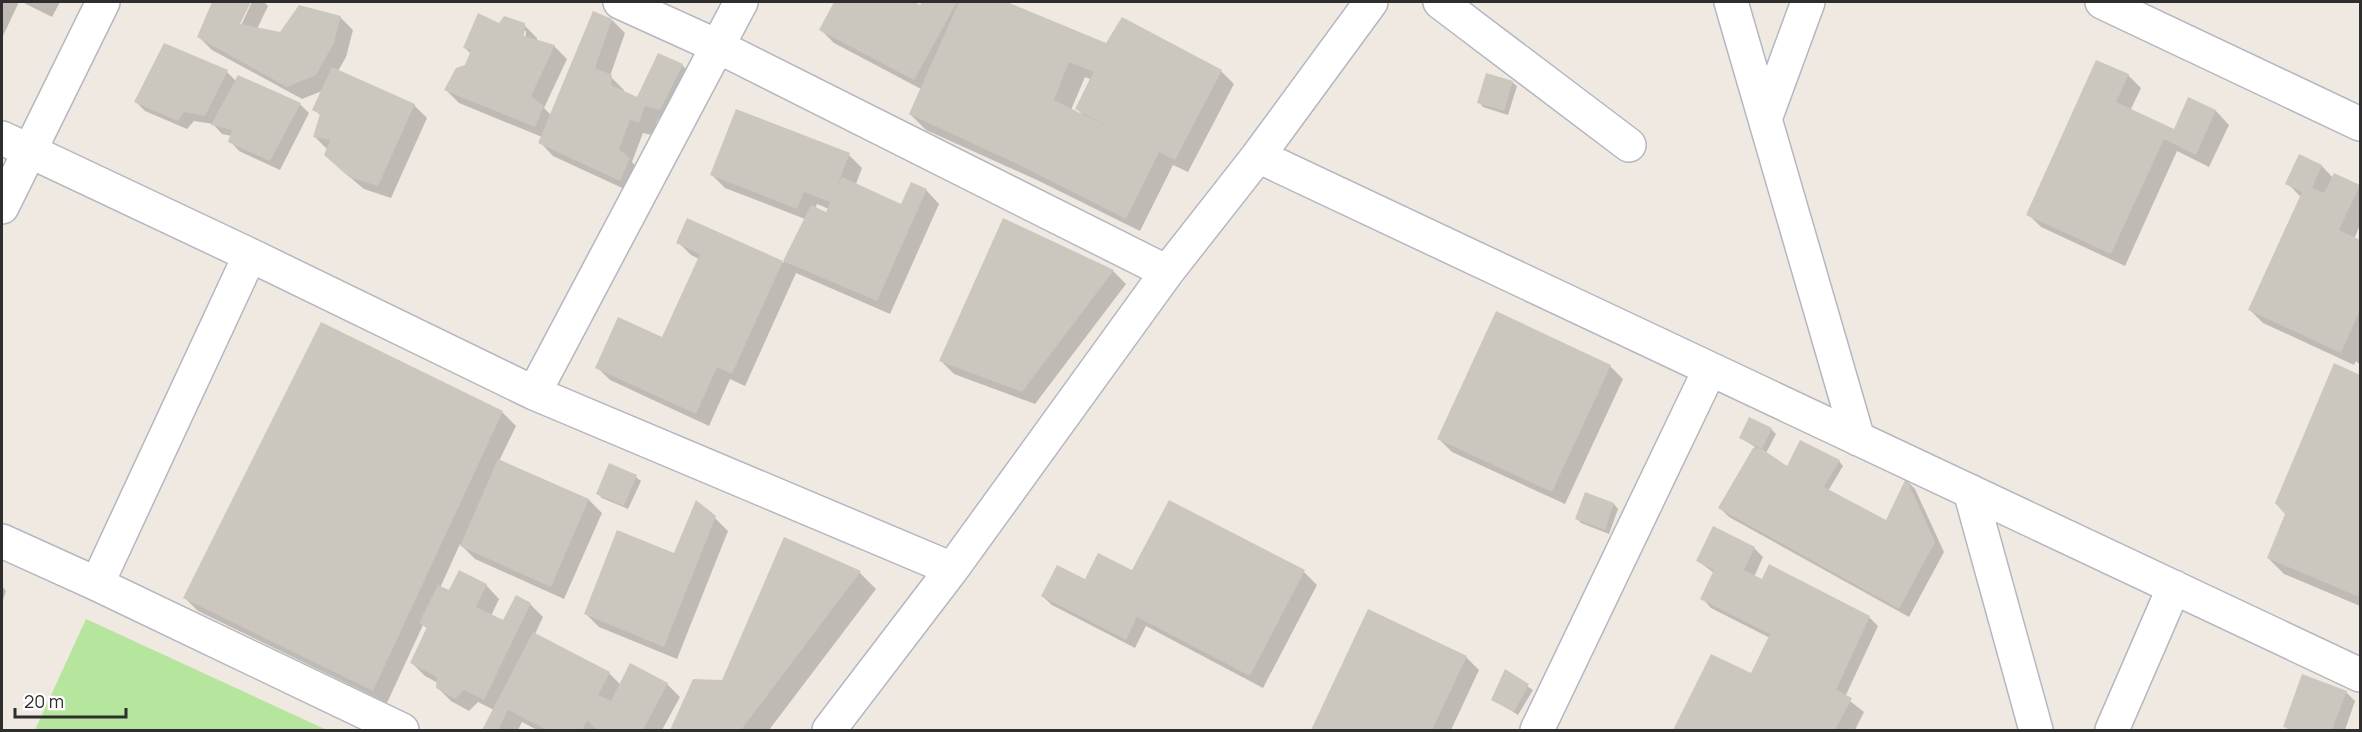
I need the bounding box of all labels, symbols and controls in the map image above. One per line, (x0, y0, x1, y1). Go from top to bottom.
scale bar (15, 681, 126, 719)
text: 20 m (24, 689, 64, 713)

